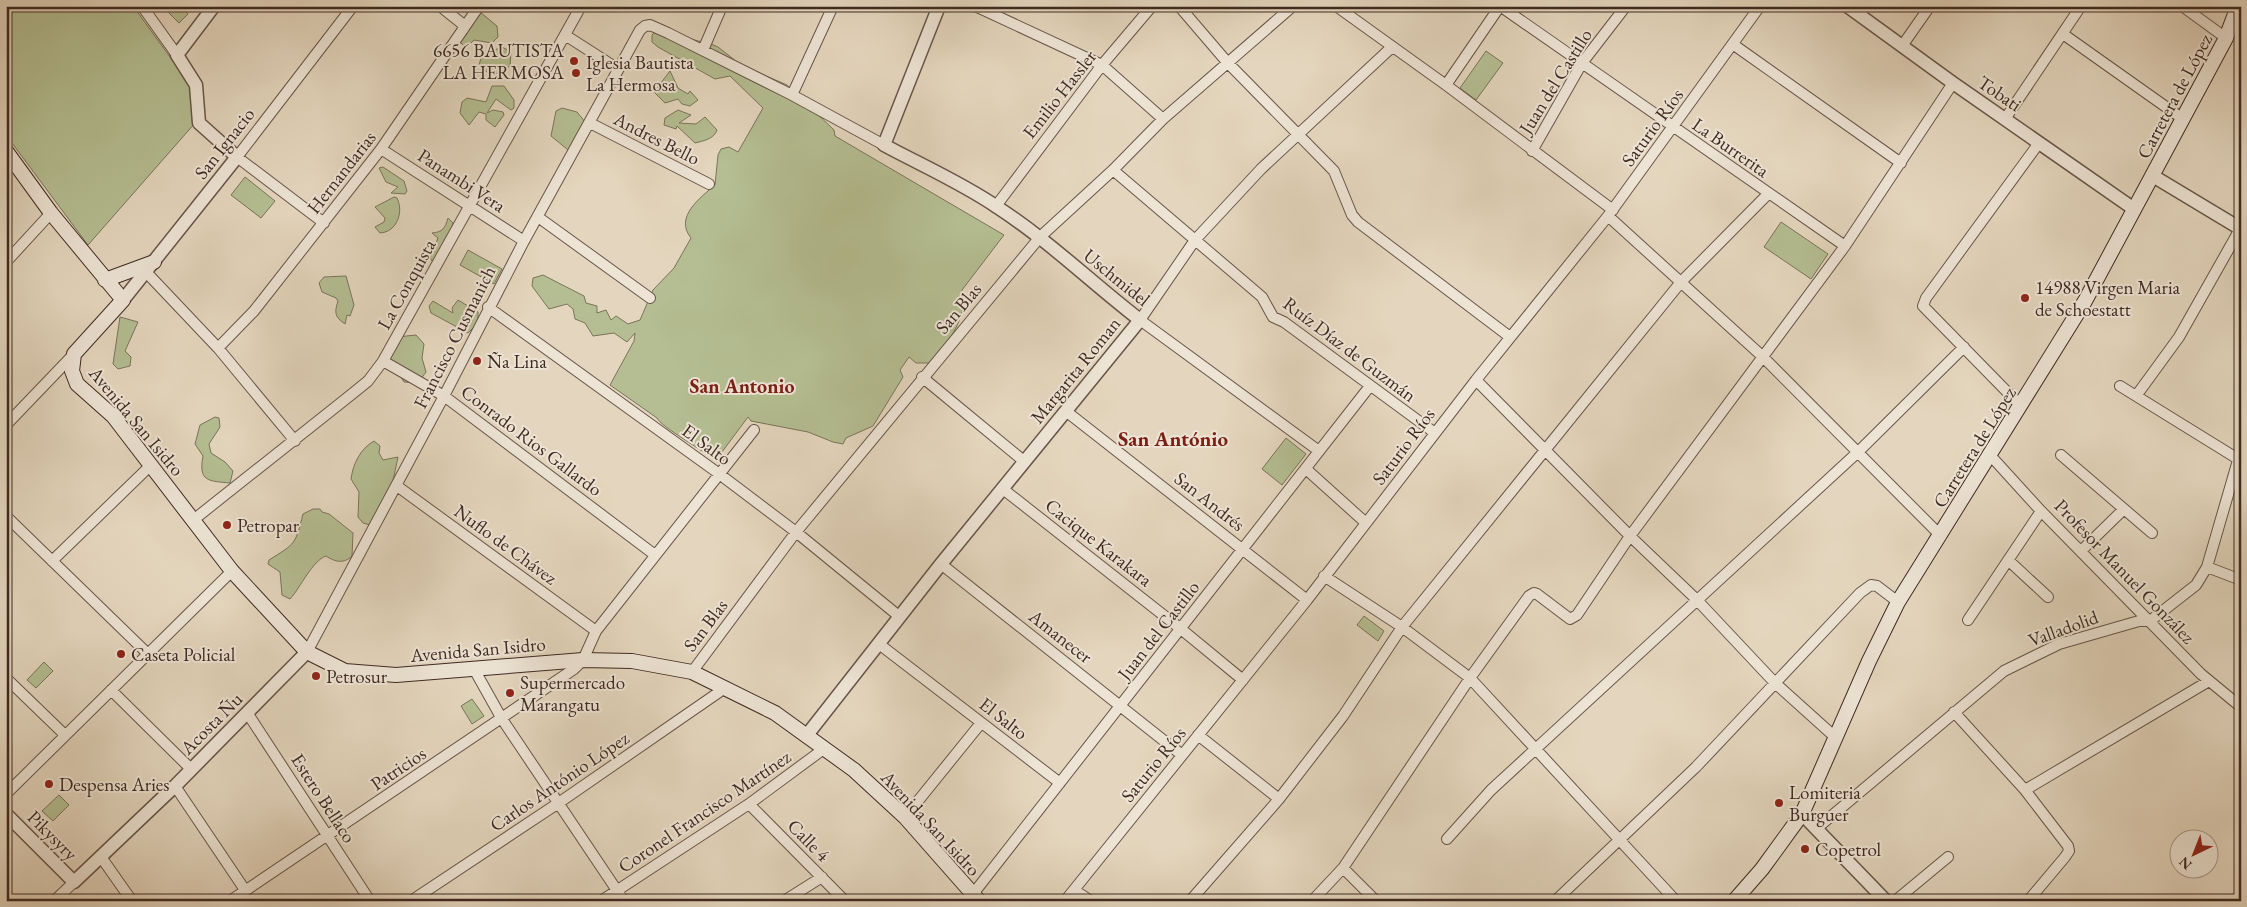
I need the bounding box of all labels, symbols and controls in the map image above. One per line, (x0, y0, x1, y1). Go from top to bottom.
street label: Juan del Castillo (1512, 24, 1598, 140)
street label: Carretera de López (2131, 29, 2218, 163)
place label: 6656 BAUTISTA LA HERMOSA (433, 38, 565, 85)
street label: Emilio Hassler (1017, 44, 1102, 144)
place label: Iglesia Bautista La Hermosa (586, 50, 694, 97)
marker: 6656 BAUTISTA LA HERMOSA (568, 55, 580, 67)
marker: Iglesia Bautista La Hermosa (570, 67, 582, 79)
street label: Tobati (1973, 70, 2027, 117)
street label: Saturio Ríos (1616, 83, 1689, 171)
street label: San Ignacio (189, 102, 260, 184)
street label: Andres Bello (609, 106, 704, 171)
street label: La Burrerita (1687, 112, 1774, 183)
street label: Hernandarias (301, 126, 382, 219)
street label: Panambi Vera (413, 143, 511, 218)
street label: La Conquista (371, 234, 442, 334)
street label: Uschmidel (1078, 243, 1155, 312)
street label: Francisco Cusmanich (408, 261, 501, 413)
place label: 14988 Virgen Maria de Schoestatt (2035, 275, 2181, 322)
street label: San Blas (930, 277, 987, 339)
street label: Ruíz Díaz de Guzmán (1278, 291, 1421, 408)
marker: 14988 Virgen Maria de Schoestatt (2019, 292, 2031, 304)
street label: Margarita Roman (1025, 312, 1126, 429)
place label: Ña Lina (487, 349, 547, 374)
marker: Ña Lina (471, 355, 483, 367)
street label: Avenida San Isidro (83, 361, 190, 481)
district label: San Antonio (690, 373, 794, 399)
street label: Conrado Rios Gallardo (456, 379, 607, 502)
street label: Carretera de López (1927, 381, 2022, 512)
street label: Saturio Ríos (1366, 403, 1441, 490)
street label: El Salto (677, 418, 736, 471)
district label: San António (1118, 425, 1229, 452)
street label: San Andrés (1169, 466, 1250, 537)
street label: Cacique Karakara (1040, 493, 1158, 592)
street label: Profesor Manuel González (2049, 494, 2201, 650)
street label: Nuflo de Chávez (449, 499, 563, 591)
place label: Petropar (237, 513, 300, 538)
marker: Petropar (221, 519, 233, 531)
street label: Juan del Castillo (1110, 575, 1205, 687)
street label: San Blas (677, 594, 733, 657)
street label: Amanecer (1023, 603, 1098, 669)
street label: Valladolid (2025, 604, 2102, 653)
street label: Avenida San Isidro (408, 631, 547, 668)
place label: Caseta Policial (131, 642, 236, 667)
marker: Caseta Policial (115, 648, 127, 660)
place label: Petrosur (326, 664, 388, 689)
marker: Petrosur (310, 670, 322, 682)
place label: Supermercado Marangatu (520, 670, 625, 717)
street label: Acosta Ñu (174, 687, 248, 761)
marker: Supermercado Marangatu (504, 687, 516, 699)
street label: El Salto (974, 691, 1033, 745)
street label: Saturio Ríos (1115, 721, 1192, 807)
street label: Carlos António López (485, 725, 634, 837)
street label: Patricios (366, 741, 431, 796)
street label: Coronel Francisco Martínez (613, 744, 796, 879)
street label: Estero Bellaco (285, 749, 362, 848)
street label: Avenida San Isidro (875, 764, 986, 881)
place label: Despensa Aries (59, 772, 169, 797)
marker: Despensa Aries (43, 778, 55, 790)
place label: Lomiteria Burguer (1789, 780, 1861, 827)
marker: Lomiteria Burguer (1773, 797, 1785, 809)
street label: Pikysyry (22, 805, 84, 866)
street label: Calle 4 (782, 814, 836, 868)
north arrow (2170, 830, 2220, 880)
place label: Copetrol (1815, 837, 1882, 862)
marker: Copetrol (1799, 843, 1811, 855)
text: N (2174, 853, 2195, 874)

